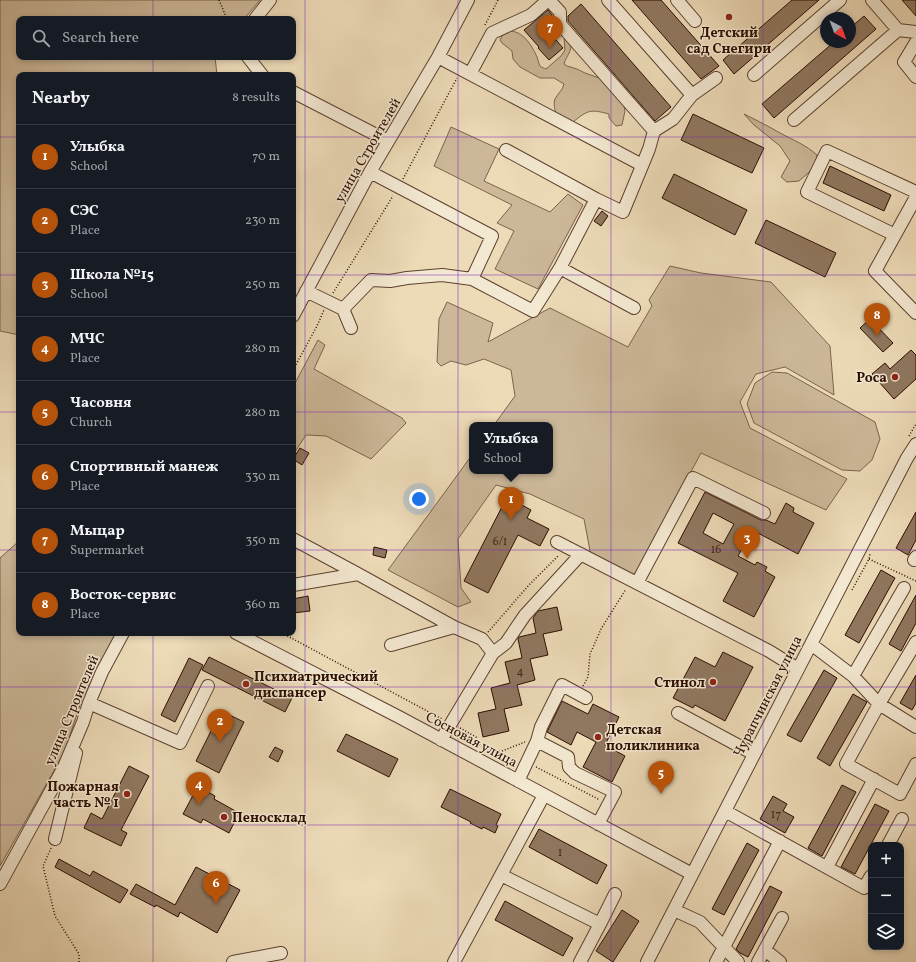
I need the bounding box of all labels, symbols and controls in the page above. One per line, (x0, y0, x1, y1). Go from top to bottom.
marker: Детский сад Снегири (724, 12, 734, 22)
north arrow (820, 12, 856, 48)
pin: 7 (537, 15, 563, 48)
search box (16, 16, 296, 60)
place label: Детский сад Снегири (687, 24, 771, 59)
icon: search (30, 27, 52, 49)
text: Search here (62, 28, 139, 49)
text: Nearby (32, 87, 90, 110)
text: 8 results (232, 89, 280, 107)
street label: улица Строителей (331, 95, 406, 207)
text: Улыбка (70, 137, 125, 158)
text: 1 (42, 148, 48, 166)
text: 70 m (252, 148, 280, 166)
text: School (70, 158, 108, 176)
text: СЭС (70, 201, 99, 222)
text: 2 (42, 212, 48, 230)
text: 230 m (245, 212, 280, 230)
text: Place (70, 222, 100, 240)
text: Школа №15 (70, 265, 154, 286)
text: 3 (42, 276, 48, 294)
text: 250 m (245, 276, 280, 294)
text: School (70, 286, 108, 304)
pin: 8 (864, 303, 890, 336)
text: МЧС (70, 329, 105, 350)
text: 4 (41, 340, 49, 358)
text: 280 m (244, 340, 280, 358)
text: Place (70, 350, 100, 368)
place label: Роса (856, 369, 887, 388)
marker: Роса (890, 372, 900, 382)
text: Часовня (70, 393, 132, 414)
text: 5 (42, 404, 48, 422)
text: 280 m (244, 404, 280, 422)
text: Church (70, 414, 112, 432)
popup (469, 422, 553, 474)
text: Улыбка (484, 429, 538, 450)
text: School (484, 450, 522, 468)
text: Спортивный манеж (70, 457, 218, 478)
text: 6 (41, 468, 49, 486)
text: 330 m (245, 468, 280, 486)
text: Place (70, 478, 100, 496)
pin: 1 (498, 487, 524, 520)
your location (409, 489, 429, 509)
text: Мыцар (70, 521, 125, 542)
pin: 3 (734, 526, 760, 559)
text: 7 (42, 532, 48, 550)
text: 350 m (245, 532, 280, 550)
house number: 6/1 (493, 534, 507, 550)
text: Supermarket (70, 542, 145, 560)
house number: 16 (711, 542, 721, 558)
text: Восток-сервис (70, 585, 176, 606)
text: 8 (41, 596, 49, 614)
text: 360 m (245, 596, 280, 614)
text: Place (70, 606, 100, 624)
street label: Чурапчинская улица (729, 633, 807, 761)
street label: улица Строителей (41, 652, 104, 769)
house number: 4 (516, 664, 524, 680)
place label: Психиатрический диспансер (254, 668, 378, 703)
place label: Стинол (654, 674, 705, 693)
marker: Стинол (708, 677, 718, 687)
marker: Психиатрический диспансер (241, 679, 251, 689)
street label: Сосновая улица (422, 708, 521, 773)
pin: 2 (207, 709, 233, 742)
place label: Детская поликлиника (606, 721, 700, 756)
marker: Детская поликлиника (593, 732, 603, 742)
pin: 5 (648, 761, 674, 794)
pin: 4 (186, 772, 212, 805)
place label: Пожарная часть № 1 (47, 778, 119, 813)
marker: Пожарная часть № 1 (122, 789, 132, 799)
house number: 17 (771, 807, 781, 823)
place label: Пеносклад (232, 809, 307, 828)
marker: Пеносклад (219, 812, 229, 822)
map controls (868, 842, 904, 950)
button: + (868, 842, 904, 878)
house number: 1 (558, 845, 562, 861)
pin: 6 (203, 871, 229, 904)
button: − (868, 878, 904, 914)
button: layers (868, 914, 904, 950)

